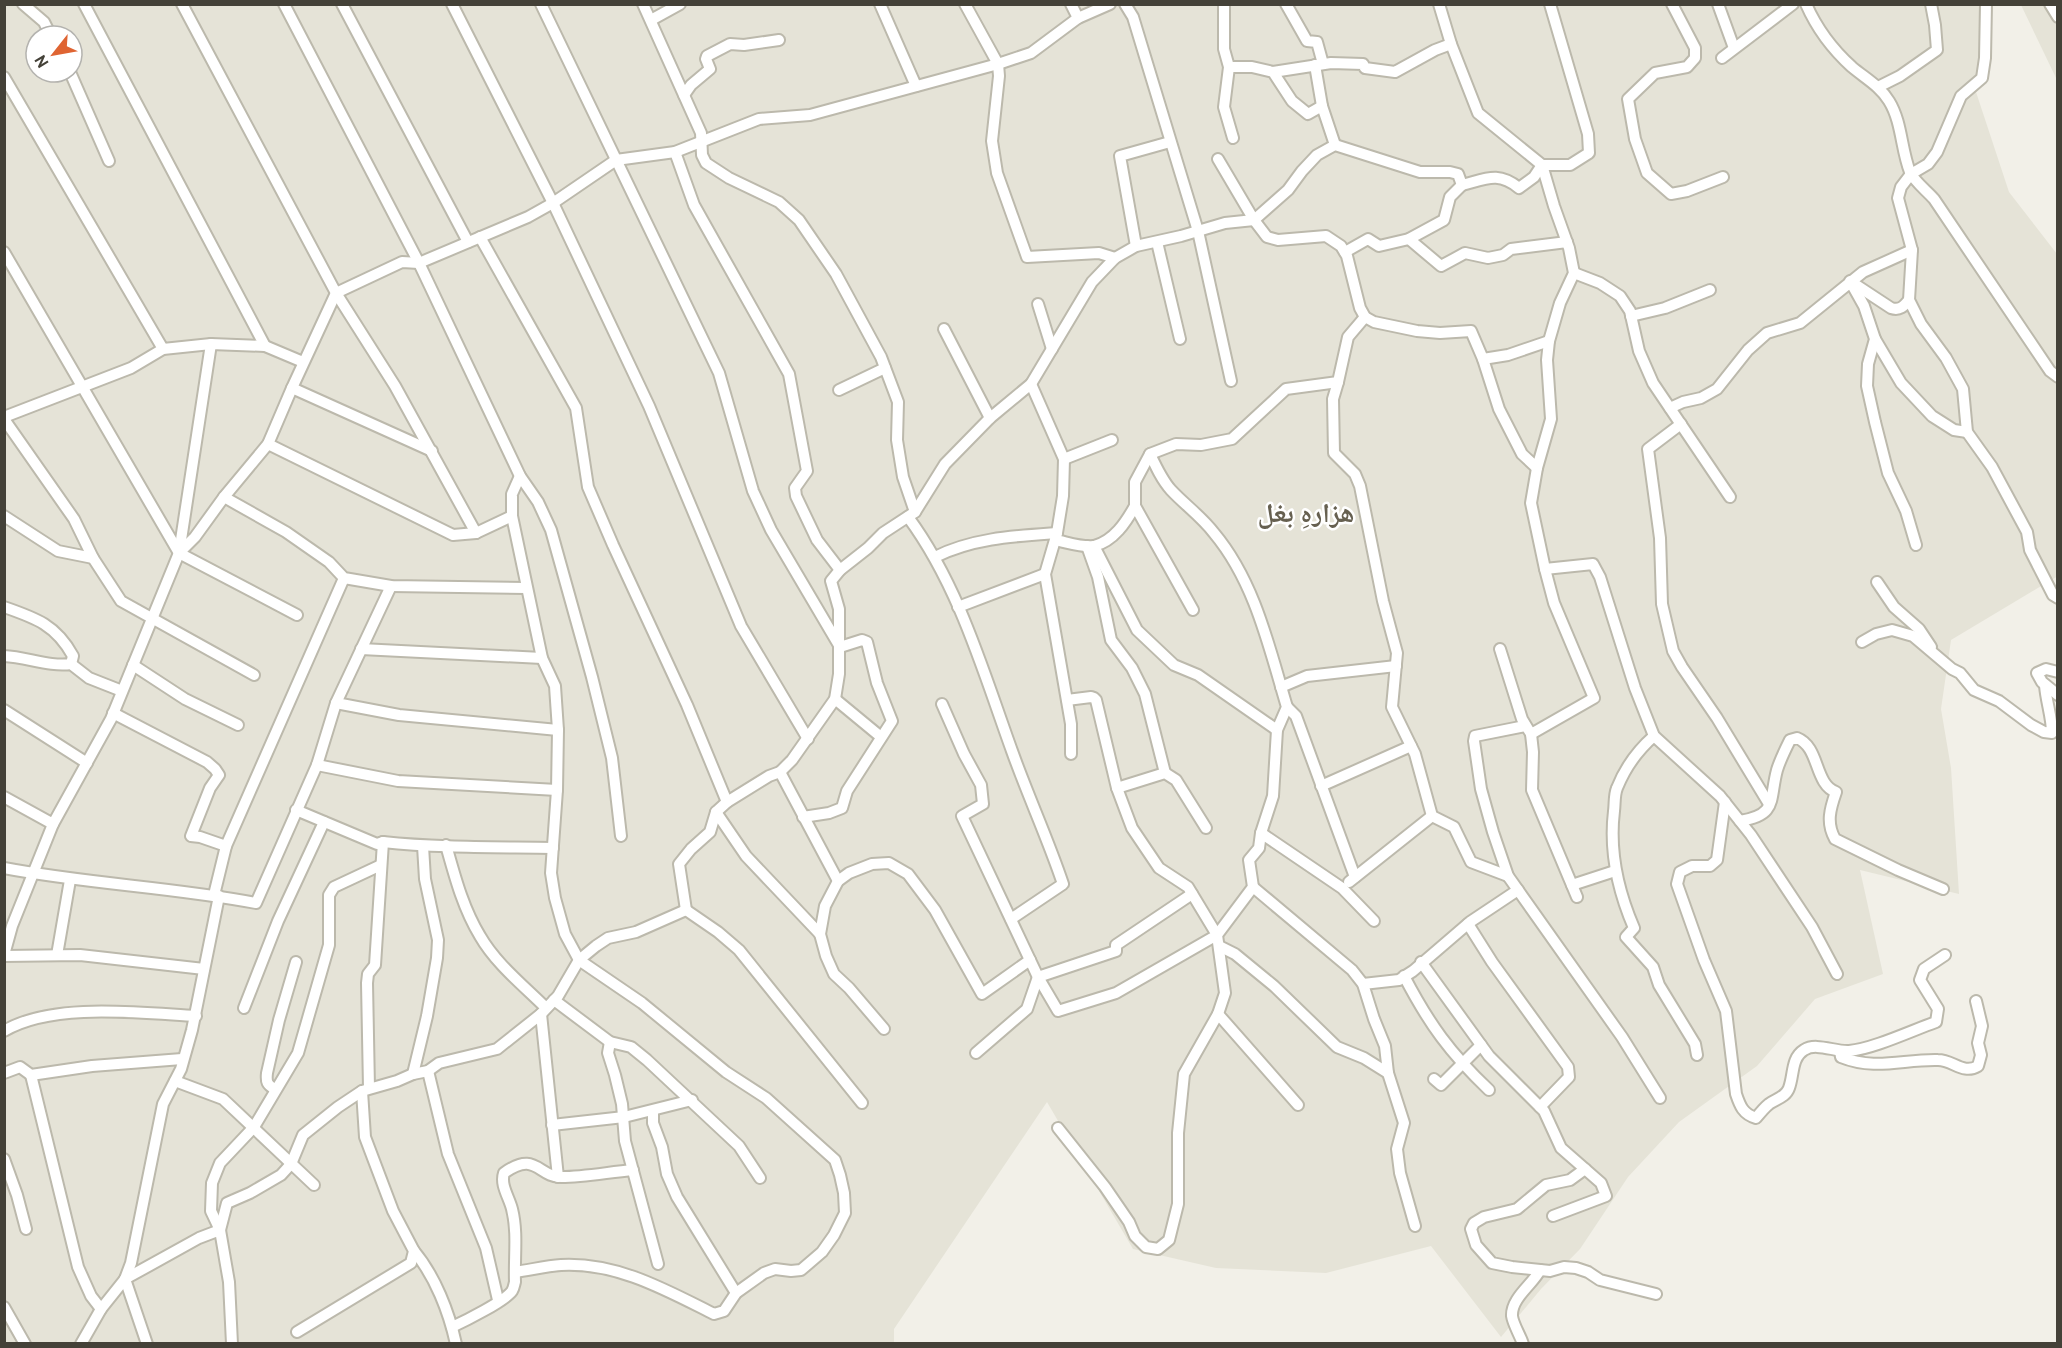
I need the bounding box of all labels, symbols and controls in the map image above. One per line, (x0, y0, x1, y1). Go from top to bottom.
north arrow (24, 24, 84, 84)
text: N (31, 51, 54, 71)
district label: هزارهِ بغل (1258, 498, 1354, 532)

